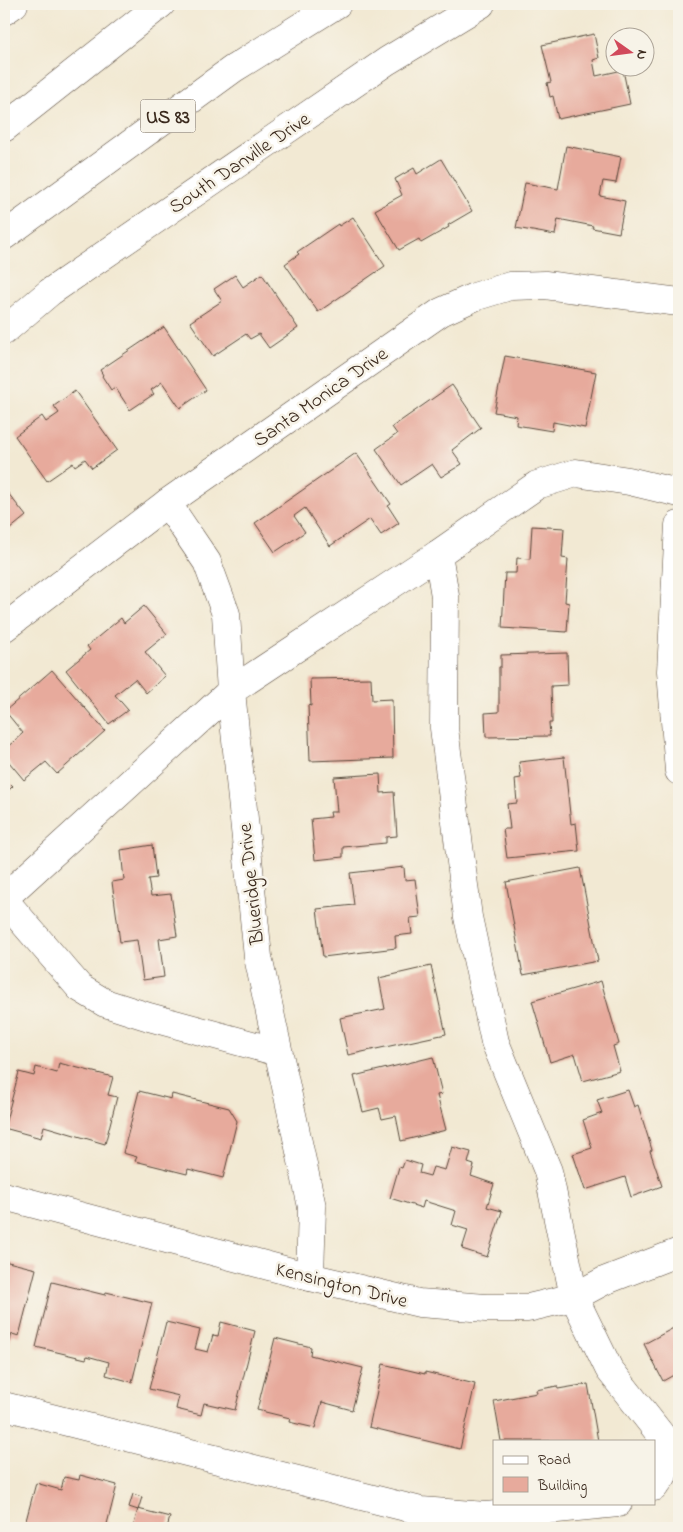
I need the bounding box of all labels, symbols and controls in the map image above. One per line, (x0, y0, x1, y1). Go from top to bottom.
north arrow (606, 28, 656, 78)
text: N (630, 48, 652, 62)
road number: US 83 (140, 100, 196, 132)
street label: South Danville Drive (164, 106, 317, 222)
street label: Santa Monica Drive (248, 341, 395, 455)
street label: Blueridge Drive (232, 822, 274, 947)
street label: Kensington Drive (272, 1256, 410, 1318)
legend (493, 1440, 656, 1504)
text: Road (538, 1449, 571, 1471)
text: Building (537, 1475, 587, 1498)

